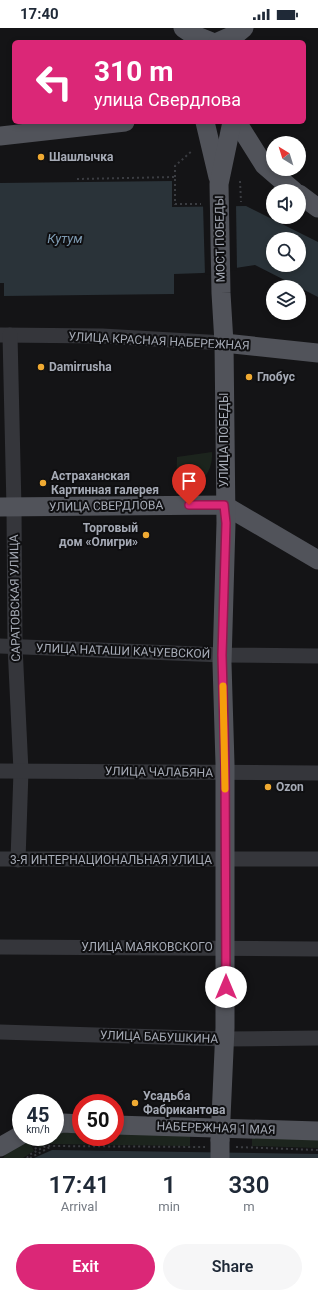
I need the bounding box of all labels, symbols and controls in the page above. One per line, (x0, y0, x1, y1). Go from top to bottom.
text: 17:40 (20, 5, 59, 23)
text: 310 m (94, 55, 173, 88)
icon: left (28, 56, 80, 108)
text: улица Свердлова (94, 89, 241, 110)
north arrow (266, 136, 306, 176)
map controls (266, 136, 306, 320)
place label: Шашлычка (49, 150, 114, 164)
marker: Шашлычка (36, 152, 46, 162)
button: sound (266, 184, 306, 224)
street label: МОСТ ПОБЕДЫ (212, 195, 228, 283)
water label: Кутум (47, 231, 83, 246)
button: search (266, 232, 306, 272)
button: layers (266, 280, 306, 320)
street label: УЛИЦА КРАСНАЯ НАБЕРЕЖНАЯ (68, 329, 250, 353)
place label: Damirrusha (49, 360, 112, 374)
marker: Damirrusha (36, 362, 46, 372)
place label: Глобус (257, 370, 295, 384)
marker: Глобус (244, 372, 254, 382)
street label: УЛИЦА ПОБЕДЫ (217, 393, 231, 487)
pin (172, 464, 206, 505)
place label: Астраханская Картинная галерея (51, 469, 159, 497)
icon: arrive (178, 470, 200, 492)
marker: Астраханская Картинная галерея (38, 478, 48, 488)
street label: УЛИЦА СВЕРДЛОВА (49, 498, 163, 514)
place label: Торговый дом «Олигри» (59, 521, 138, 549)
marker: Торговый дом «Олигри» (141, 530, 151, 540)
street label: САРАТОВСКАЯ УЛИЦА (7, 534, 23, 662)
street label: УЛИЦА НАТАШИ КАЧУЕВСКОЙ (36, 640, 210, 661)
street label: УЛИЦА ЧАЛАБЯНА (105, 764, 213, 780)
place label: Ozon (276, 780, 304, 794)
marker: Ozon (263, 782, 273, 792)
street label: 3-Я ИНТЕРНАЦИОНАЛЬНАЯ УЛИЦА (10, 853, 212, 867)
street label: УЛИЦА МАЯКОВСКОГО (81, 940, 213, 954)
position arrow (205, 966, 247, 1008)
street label: УЛИЦА БАБУШКИНА (100, 1028, 219, 1046)
place label: Усадьба Фабрикантова (143, 1089, 226, 1117)
speed limit sign: 50 (72, 1094, 124, 1146)
marker: Усадьба Фабрикантова (130, 1098, 140, 1108)
text: 45 (27, 1103, 49, 1127)
street label: НАБЕРЕЖНАЯ 1 МАЯ (156, 1119, 276, 1137)
text: km/h (26, 1124, 50, 1135)
text: 17:41 (48, 1171, 110, 1199)
text: 1 (162, 1171, 176, 1199)
text: 330 (228, 1171, 270, 1199)
text: Arrival (61, 1199, 98, 1214)
text: min (158, 1199, 180, 1214)
text: m (243, 1199, 255, 1214)
button: Exit (16, 1244, 155, 1290)
button: Share (163, 1244, 302, 1290)

